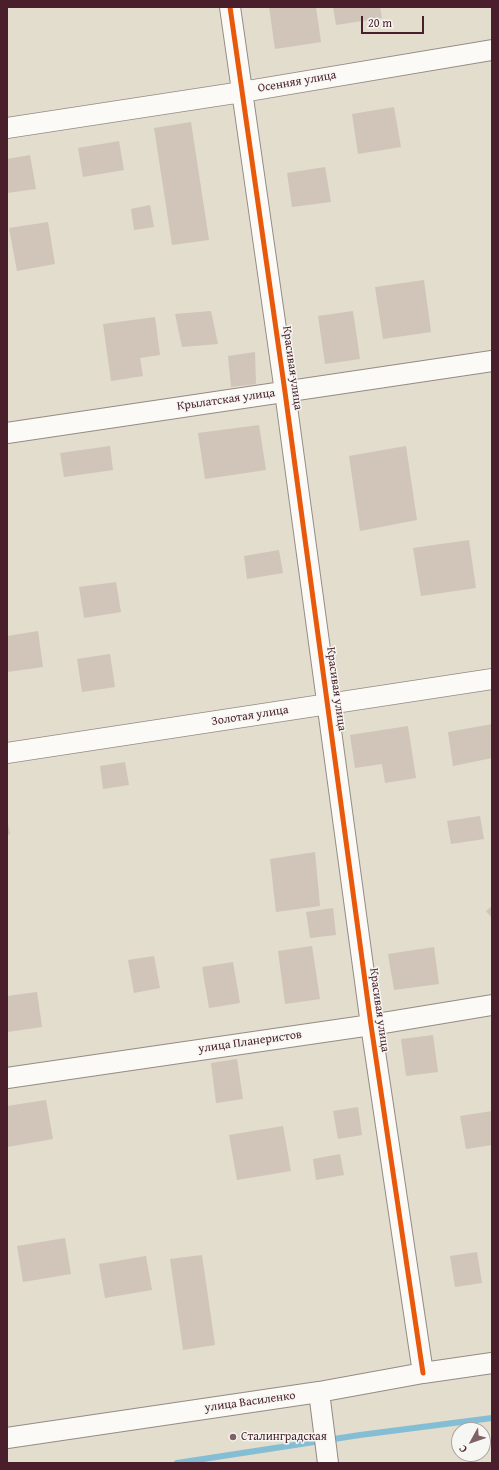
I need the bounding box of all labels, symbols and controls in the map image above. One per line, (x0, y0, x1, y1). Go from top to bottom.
scale bar (363, 8, 426, 34)
text: 20 m (368, 14, 392, 31)
street label: Осенняя улица (257, 68, 337, 96)
street label: Красивая улица (279, 325, 305, 411)
street label: Крылатская улица (176, 386, 276, 414)
street label: Красивая улица (323, 646, 349, 732)
street label: Золотая улица (211, 703, 289, 729)
street label: Красивая улица (366, 967, 392, 1053)
street label: улица Планеристов (197, 1028, 303, 1056)
street label: улица Василенко (204, 1388, 296, 1416)
north arrow (451, 1422, 491, 1462)
place label: Сталинградская (241, 1430, 327, 1444)
marker: Сталинградская (228, 1432, 238, 1442)
text: С (454, 1442, 471, 1457)

